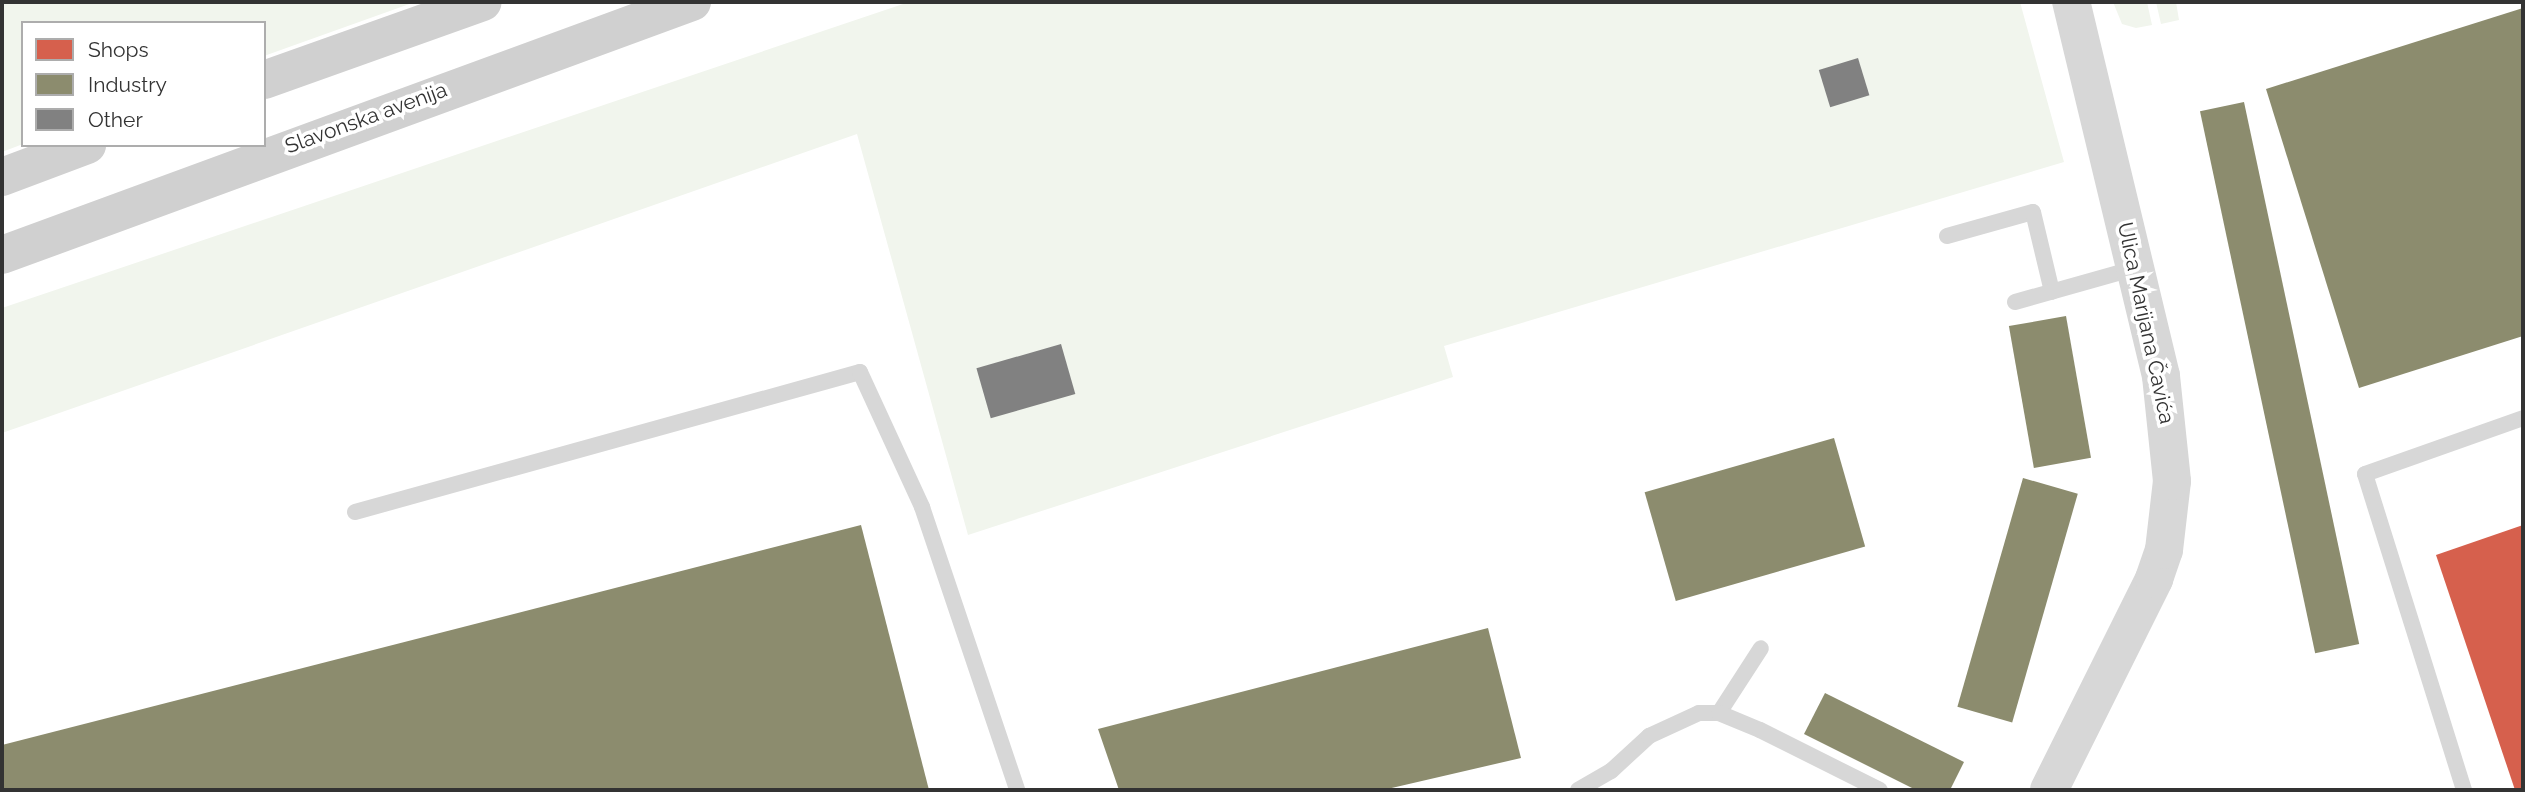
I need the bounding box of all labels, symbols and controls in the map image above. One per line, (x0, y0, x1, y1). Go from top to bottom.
legend (21, 21, 266, 147)
text: Shops (88, 37, 149, 62)
text: Industry (88, 72, 167, 97)
street label: Slavonska avenija (282, 77, 450, 159)
text: Other (88, 107, 143, 132)
street label: Ulica Marijana Čavića (2112, 220, 2180, 426)

